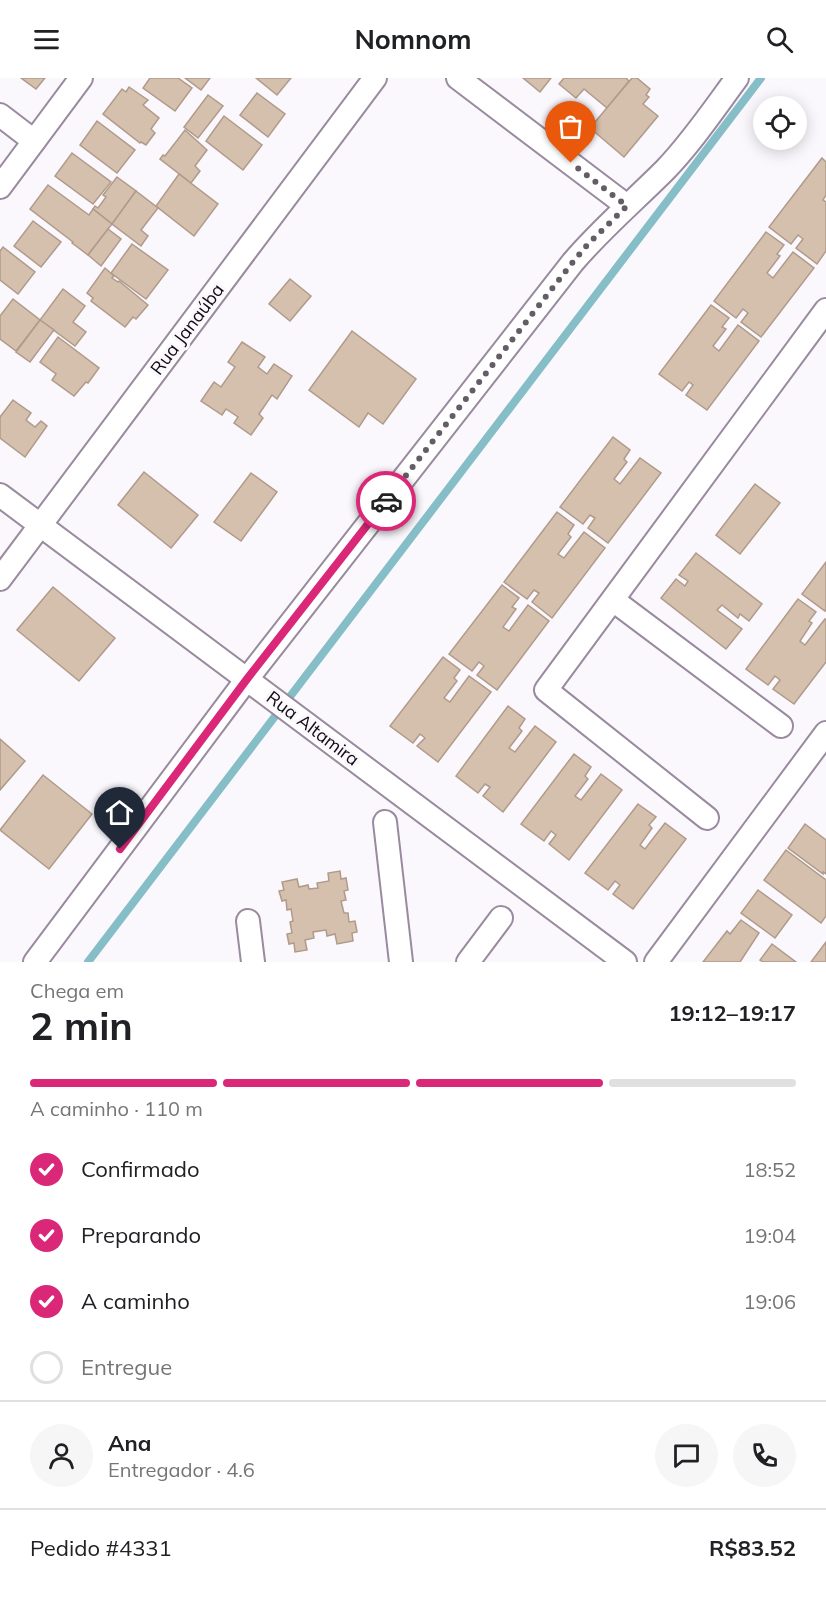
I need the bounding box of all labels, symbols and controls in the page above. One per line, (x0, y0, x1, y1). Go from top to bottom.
text: Nomnom (354, 22, 472, 56)
icon: menu (30, 23, 63, 56)
icon: search (763, 23, 796, 56)
map controls (753, 96, 807, 150)
button: locate (753, 96, 807, 150)
pin (545, 101, 596, 163)
icon: bag (554, 110, 587, 143)
street label: Rua Janaúba (145, 279, 229, 379)
courier (356, 471, 416, 531)
icon: car (370, 485, 403, 518)
street label: Rua Altamira (262, 686, 364, 770)
pin (94, 787, 145, 849)
icon: home (103, 796, 136, 829)
text: Chega em (30, 978, 124, 1003)
text: 19:12–19:17 (668, 999, 796, 1027)
text: 2 min (30, 1001, 133, 1050)
text: A caminho · 110 m (30, 1096, 203, 1121)
icon: check (30, 1153, 63, 1186)
text: Confirmado (81, 1155, 200, 1183)
text: 18:52 (743, 1157, 796, 1182)
icon: check (30, 1219, 63, 1252)
text: Preparando (81, 1221, 201, 1249)
text: 19:04 (743, 1223, 796, 1248)
icon: check (30, 1285, 63, 1318)
text: A caminho (81, 1287, 190, 1315)
text: 19:06 (743, 1289, 796, 1314)
text: Entregue (81, 1353, 172, 1381)
button: person (30, 1424, 93, 1487)
button: chat (655, 1424, 718, 1487)
button: phone (733, 1424, 796, 1487)
text: Ana (108, 1429, 151, 1457)
text: Entregador · 4.6 (108, 1457, 255, 1482)
text: Pedido #4331 (30, 1534, 172, 1562)
text: R$83.52 (709, 1534, 796, 1562)

